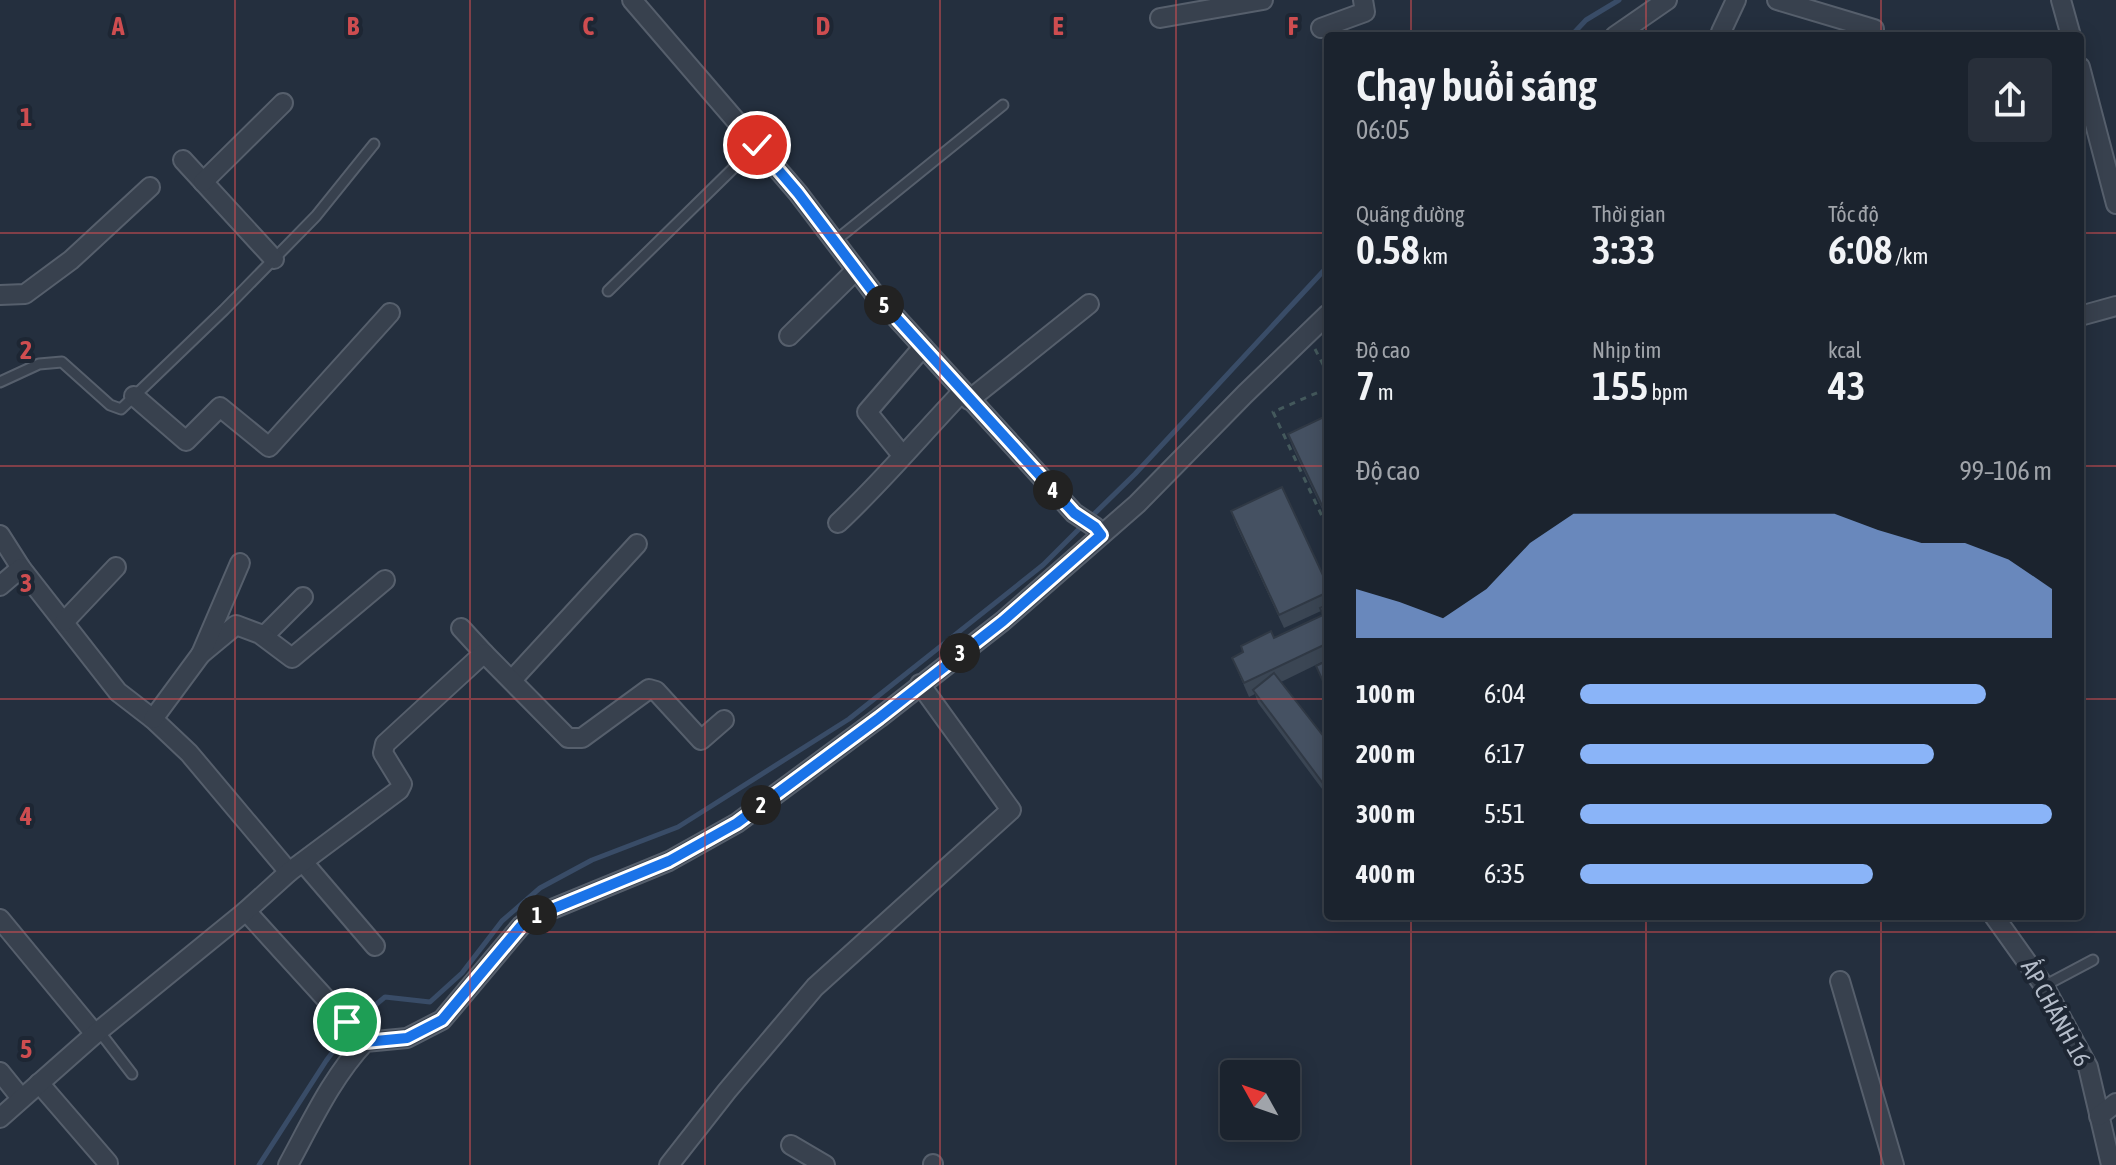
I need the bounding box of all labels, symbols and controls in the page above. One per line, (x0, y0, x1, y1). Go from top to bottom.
text: A (111, 11, 125, 41)
text: B (347, 11, 360, 41)
text: C (582, 11, 594, 41)
text: D (816, 11, 830, 41)
text: E (1052, 11, 1064, 41)
text: F (1288, 11, 1299, 41)
button: share (1968, 58, 2052, 142)
text: Chạy buổi sáng (1356, 60, 1597, 110)
text: 1 (20, 102, 32, 132)
pin (723, 111, 791, 179)
text: 06:05 (1356, 115, 1410, 145)
icon: check (735, 123, 779, 167)
text: Quãng đường (1356, 201, 1465, 227)
text: Thời gian (1592, 201, 1666, 227)
text: Tốc độ (1828, 201, 1879, 227)
text: 0.58 (1356, 227, 1420, 272)
text: 3:33 (1592, 227, 1656, 272)
text: 6:08 (1828, 227, 1892, 272)
text: km (1420, 243, 1448, 269)
text: /km (1892, 243, 1928, 269)
pin: 5 (864, 285, 904, 325)
text: 5 (879, 292, 889, 318)
text: 2 (20, 335, 32, 365)
text: Độ cao (1356, 337, 1410, 363)
text: Nhịp tim (1592, 337, 1661, 363)
text: kcal (1828, 337, 1861, 363)
text: 7 (1356, 363, 1375, 408)
text: 155 (1592, 363, 1648, 408)
text: 43 (1828, 363, 1866, 408)
text: m (1375, 379, 1394, 405)
text: bpm (1648, 379, 1688, 405)
text: Độ cao (1356, 456, 1420, 486)
text: 99–106 m (1960, 456, 2052, 486)
pin: 4 (1033, 470, 1073, 510)
text: 4 (1048, 477, 1058, 503)
text: 3 (20, 568, 32, 598)
pin: 3 (940, 633, 980, 673)
text: 3 (955, 640, 965, 666)
text: 100 m (1356, 679, 1415, 709)
text: 6:04 (1484, 679, 1526, 709)
text: 200 m (1356, 739, 1415, 769)
text: 6:17 (1484, 739, 1525, 769)
pin: 2 (741, 785, 781, 825)
text: 2 (756, 792, 766, 818)
text: 300 m (1356, 799, 1415, 829)
text: 5:51 (1484, 799, 1525, 829)
text: 4 (19, 801, 32, 831)
text: 400 m (1356, 859, 1415, 889)
text: 6:35 (1484, 859, 1525, 889)
pin: 1 (517, 895, 557, 935)
text: 1 (532, 902, 542, 928)
street label: ẤP CHÁNH 16 (2016, 954, 2099, 1071)
pin (313, 988, 381, 1056)
icon: arrive (325, 1000, 369, 1044)
text: 5 (20, 1034, 32, 1064)
north arrow (1220, 1060, 1300, 1140)
map controls (1220, 1060, 1300, 1140)

